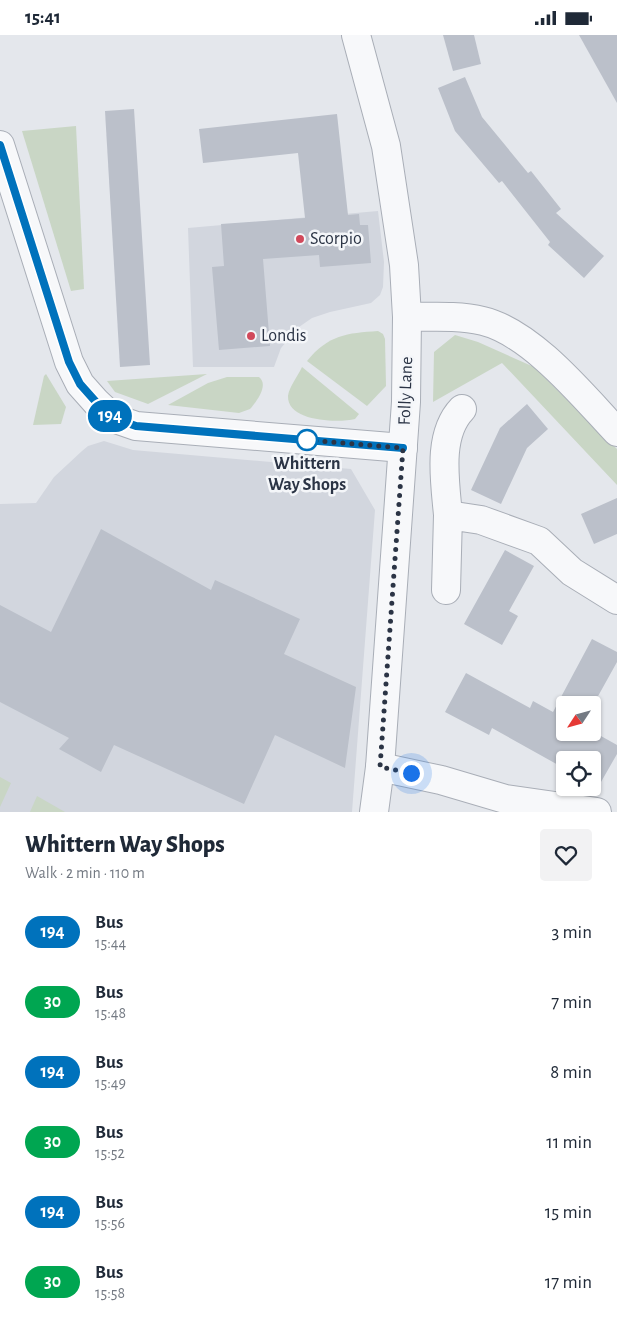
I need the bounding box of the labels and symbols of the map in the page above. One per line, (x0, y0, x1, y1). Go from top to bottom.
place label: Scorpio (310, 230, 362, 248)
marker: Scorpio (294, 233, 306, 245)
place label: Londis (261, 327, 307, 345)
marker: Londis (245, 330, 257, 342)
street label: Folly Lane (396, 356, 416, 426)
line badge: 194 (81, 400, 139, 432)
marker: Whittern Way Shops (296, 429, 318, 451)
place label: Whittern Way Shops (268, 455, 346, 494)
north arrow (556, 696, 601, 741)
your location (399, 761, 424, 786)

